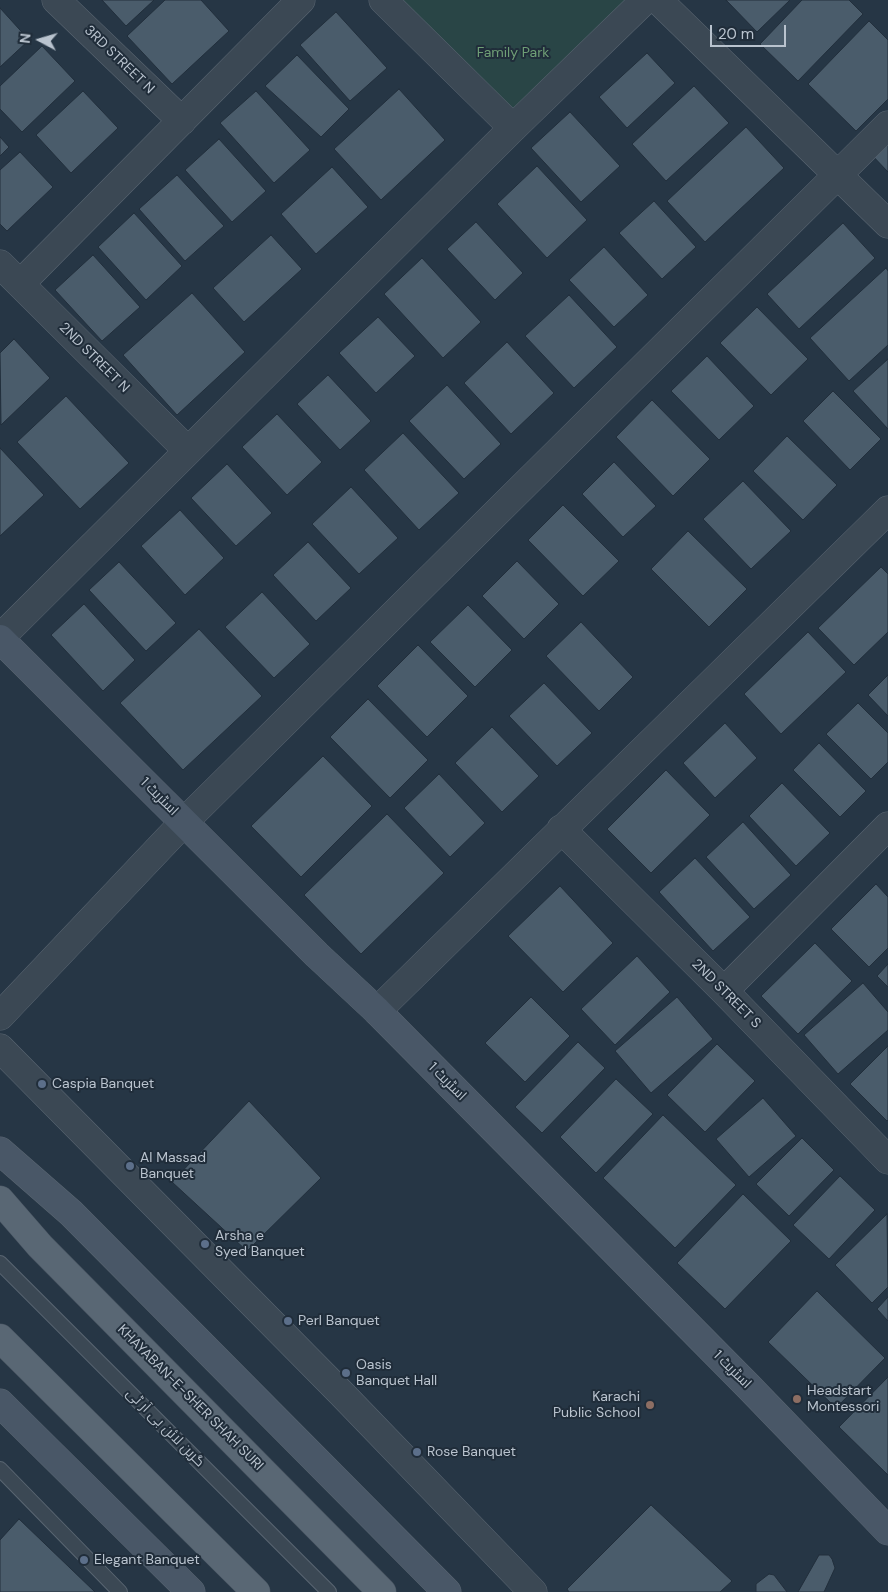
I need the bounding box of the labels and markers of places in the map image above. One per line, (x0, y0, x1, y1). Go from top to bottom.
place label: Caspia Banquet (52, 1076, 154, 1092)
marker: Caspia Banquet (36, 1078, 48, 1090)
place label: Al Massad Banquet (140, 1150, 206, 1182)
marker: Al Massad Banquet (124, 1160, 136, 1172)
place label: Arsha e Syed Banquet (215, 1228, 305, 1260)
marker: Arsha e Syed Banquet (199, 1238, 211, 1250)
place label: Perl Banquet (298, 1313, 380, 1329)
marker: Perl Banquet (282, 1315, 294, 1327)
place label: Oasis Banquet Hall (356, 1357, 437, 1390)
marker: Oasis Banquet Hall (340, 1367, 352, 1379)
place label: Headstart Montessori (807, 1383, 879, 1415)
place label: Karachi Public School (553, 1389, 640, 1421)
marker: Headstart Montessori (791, 1393, 803, 1405)
marker: Karachi Public School (644, 1399, 656, 1411)
place label: Rose Banquet (427, 1444, 516, 1460)
marker: Rose Banquet (411, 1446, 423, 1458)
place label: Elegant Banquet (94, 1552, 200, 1568)
marker: Elegant Banquet (78, 1554, 90, 1566)

